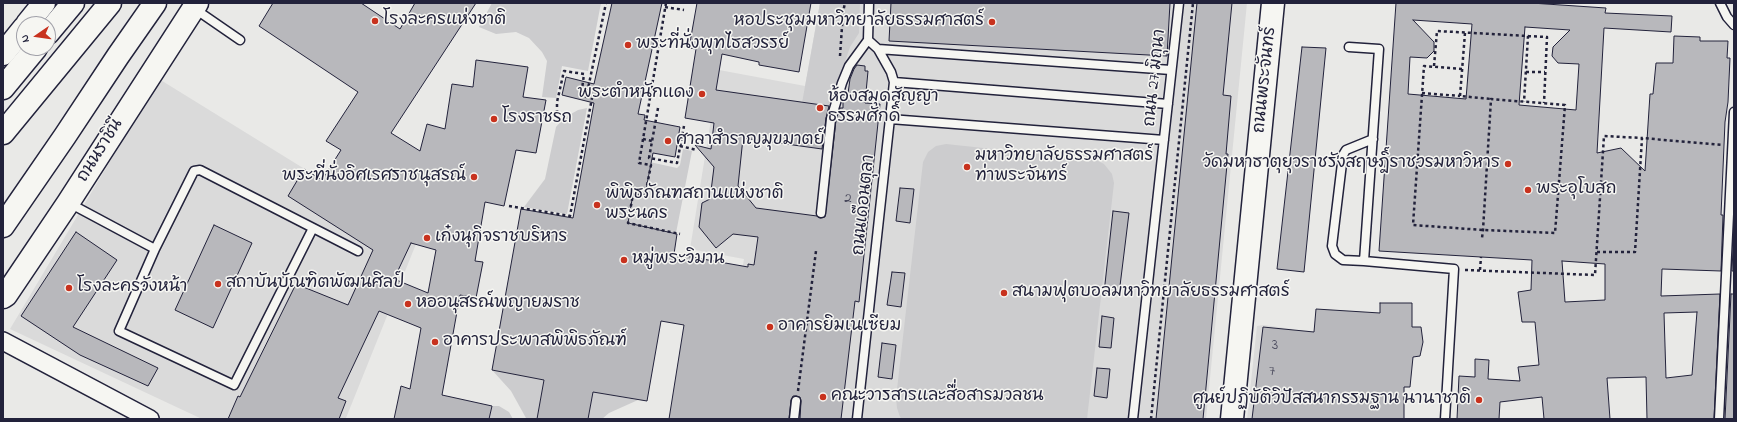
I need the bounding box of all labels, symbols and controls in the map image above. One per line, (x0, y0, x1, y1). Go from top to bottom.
place label: โรงละครแห่งชาติ (383, 11, 506, 31)
place label: หอประชุมมหาวิทยาลัยธรรมศาสตร์ (734, 12, 984, 32)
north arrow (16, 16, 56, 56)
marker: โรงละครแห่งชาติ (370, 16, 380, 26)
marker: หอประชุมมหาวิทยาลัยธรรมศาสตร์ (987, 17, 997, 27)
street label: ถนนพระจันทร์ (1250, 26, 1282, 134)
street label: ถนน 27 มิถุนา (1141, 28, 1171, 128)
text: N (17, 33, 34, 44)
place label: พระที่นั่งพุทไธสวรรย์ (636, 35, 789, 55)
marker: พระที่นั่งพุทไธสวรรย์ (623, 40, 633, 50)
place label: พระตำหนักแดง (578, 84, 694, 104)
place label: ห้องสมุดสัญญา ธรรมศักดิ์ (828, 88, 939, 128)
marker: พระตำหนักแดง (697, 89, 707, 99)
marker: ห้องสมุดสัญญา ธรรมศักดิ์ (815, 103, 825, 113)
place label: โรงราชรถ (502, 109, 572, 129)
marker: โรงราชรถ (489, 114, 499, 124)
street label: ถนนราชินี (74, 116, 128, 186)
place label: ศาลาสำราญมุขมาตย์ (676, 131, 825, 151)
marker: ศาลาสำราญมุขมาตย์ (663, 136, 673, 146)
place label: มหาวิทยาลัยธรรมศาสตร์ ท่าพระจันทร์ (975, 147, 1153, 187)
street label: ถนนเดือนตุลา (850, 154, 880, 256)
place label: วัดมหาธาตุยุวราชรังสฤษฎิ์ราชวรมหาวิหาร (1203, 154, 1500, 174)
marker: วัดมหาธาตุยุวราชรังสฤษฎิ์ราชวรมหาวิหาร (1503, 159, 1513, 169)
marker: มหาวิทยาลัยธรรมศาสตร์ ท่าพระจันทร์ (962, 162, 972, 172)
place label: พระที่นั่งอิศเรศราชนุสรณ์ (282, 167, 466, 187)
marker: พระที่นั่งอิศเรศราชนุสรณ์ (469, 172, 479, 182)
place label: พระอุโบสถ (1536, 180, 1616, 200)
place label: พิพิธภัณฑสถานแห่งชาติ พระนคร (605, 185, 784, 225)
marker: พระอุโบสถ (1523, 185, 1533, 195)
house number: 2 (844, 191, 852, 209)
marker: พิพิธภัณฑสถานแห่งชาติ พระนคร (592, 200, 602, 210)
place label: เก๋งนุกิจราชบริหาร (435, 228, 567, 248)
marker: เก๋งนุกิจราชบริหาร (422, 233, 432, 243)
place label: หมู่พระวิมาน (632, 250, 725, 270)
marker: หมู่พระวิมาน (619, 255, 629, 265)
place label: สถาบันบัณฑิตพัฒนศิลป์ (226, 274, 405, 294)
place label: โรงละครวังหน้า (77, 278, 187, 298)
marker: สถาบันบัณฑิตพัฒนศิลป์ (213, 279, 223, 289)
marker: โรงละครวังหน้า (64, 283, 74, 293)
place label: สนามฟุตบอลมหาวิทยาลัยธรรมศาสตร์ (1012, 283, 1290, 303)
marker: สนามฟุตบอลมหาวิทยาลัยธรรมศาสตร์ (999, 288, 1009, 298)
place label: หออนุสรณ์พญายมราช (416, 294, 580, 314)
marker: หออนุสรณ์พญายมราช (403, 299, 413, 309)
place label: อาคารยิมเนเซียม (778, 317, 901, 337)
marker: อาคารยิมเนเซียม (765, 322, 775, 332)
place label: อาคารประพาสพิพิธภัณฑ์ (443, 332, 627, 352)
marker: อาคารประพาสพิพิธภัณฑ์ (430, 337, 440, 347)
house number: 3 (1272, 338, 1278, 356)
house number: 7 (1269, 364, 1275, 382)
place label: คณะวารสารและสื่อสารมวลชน (831, 387, 1044, 407)
place label: ศูนย์ปฏิบัติวิปัสสนากรรมฐาน นานาชาติ (1193, 390, 1471, 410)
marker: คณะวารสารและสื่อสารมวลชน (818, 392, 828, 402)
marker: ศูนย์ปฏิบัติวิปัสสนากรรมฐาน นานาชาติ (1474, 395, 1484, 405)

